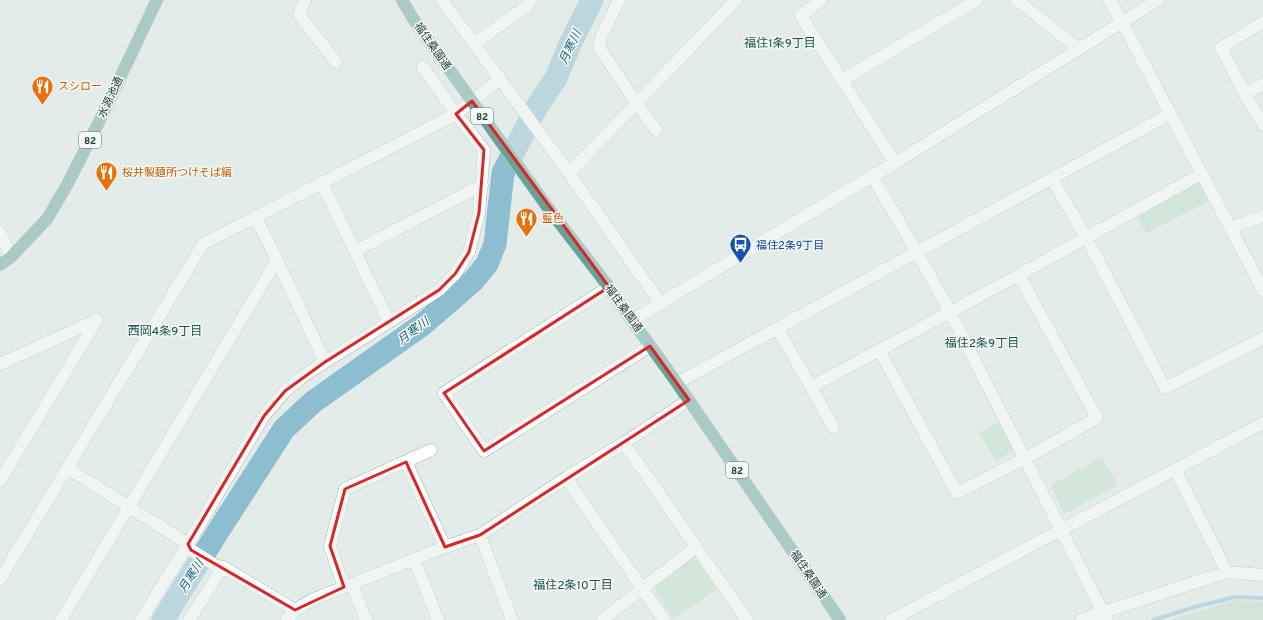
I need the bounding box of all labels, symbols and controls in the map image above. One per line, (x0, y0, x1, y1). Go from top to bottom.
street label: 福住桑園通 (411, 20, 454, 73)
water label: 月寒川 (556, 26, 587, 67)
district label: 福住1条9丁目 (744, 36, 816, 52)
restaurant icon: スシロー (30, 73, 56, 106)
street label: 水源池通 (95, 75, 127, 120)
place label: スシロー (58, 80, 102, 94)
road number: 82 (471, 108, 493, 124)
road number: 82 (79, 132, 101, 148)
restaurant icon: 桜井製麺所つけそば編 (93, 159, 119, 192)
place label: 桜井製麺所つけそば編 (122, 166, 232, 180)
restaurant icon: 藍色 (514, 205, 540, 238)
place label: 藍色 (542, 212, 564, 226)
bus stop icon: 福住2条9丁目 (727, 232, 753, 265)
place label: 福住2条9丁目 (756, 239, 824, 253)
street label: 福住桑園通 (601, 282, 645, 335)
water label: 月寒川 (394, 313, 434, 349)
district label: 西岡4条9丁目 (128, 324, 202, 340)
district label: 福住2条9丁目 (945, 336, 1019, 352)
road number: 82 (726, 462, 748, 478)
street label: 福住桑園通 (787, 548, 829, 601)
water label: 月寒川 (176, 555, 209, 596)
district label: 福住2条10丁目 (533, 578, 613, 594)

